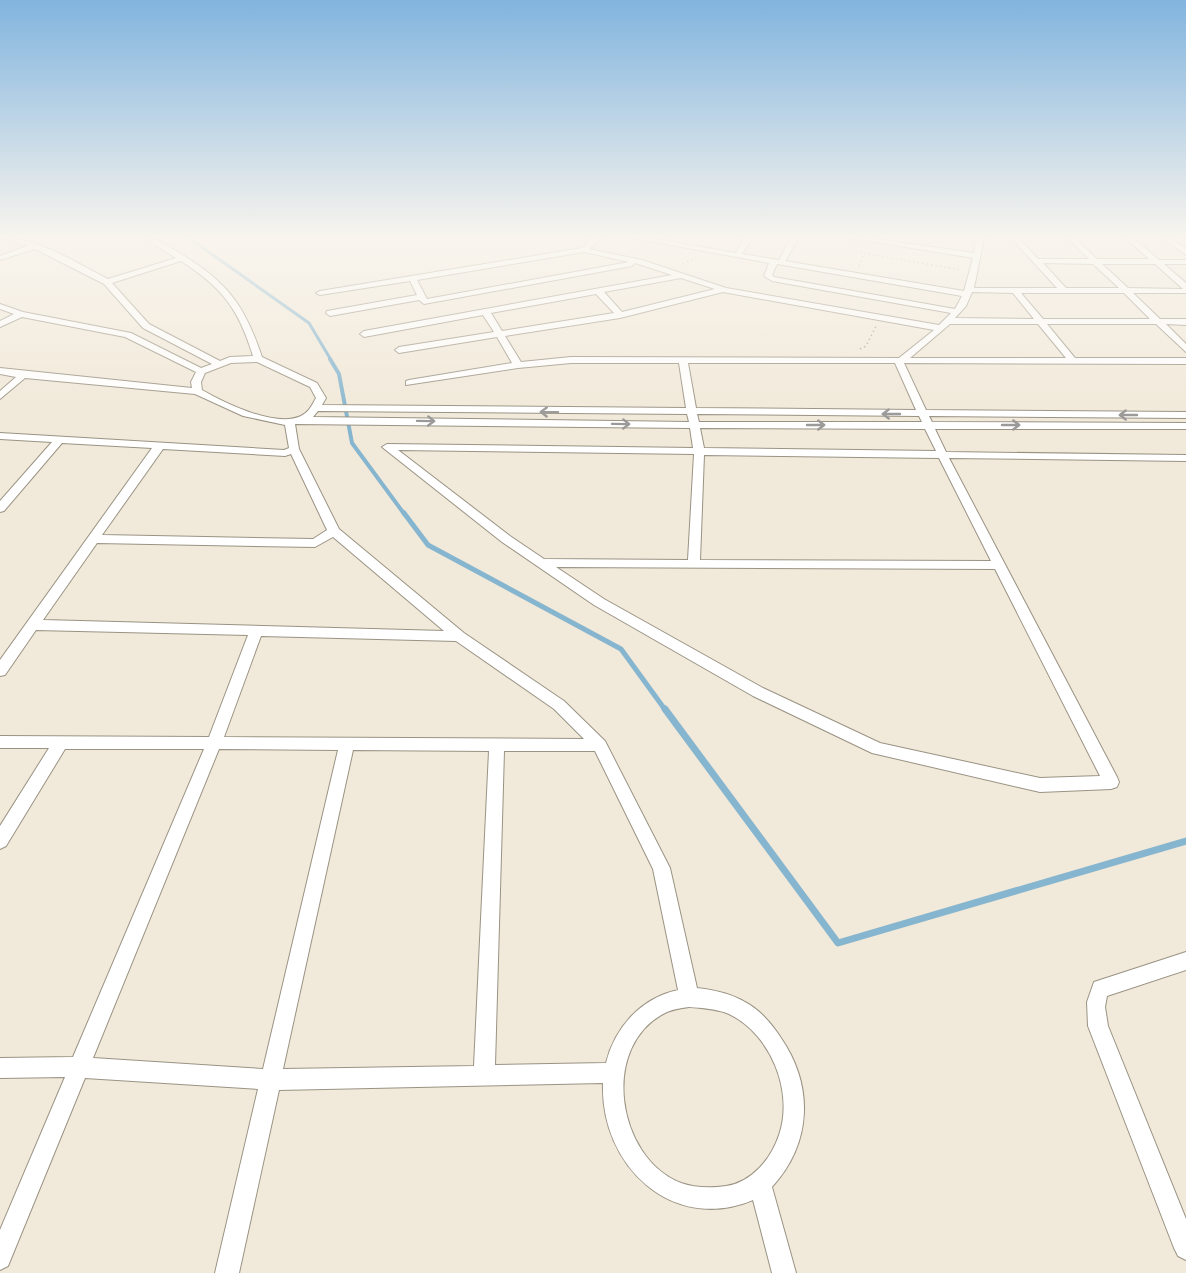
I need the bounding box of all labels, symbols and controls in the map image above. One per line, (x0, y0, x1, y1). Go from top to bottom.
one-way arrow (539, 406, 559, 418)
one-way arrow (881, 408, 901, 419)
one-way arrow (1118, 409, 1138, 421)
one-way arrow (415, 416, 435, 427)
one-way arrow (610, 418, 630, 430)
one-way arrow (805, 419, 825, 431)
one-way arrow (1000, 419, 1020, 431)

